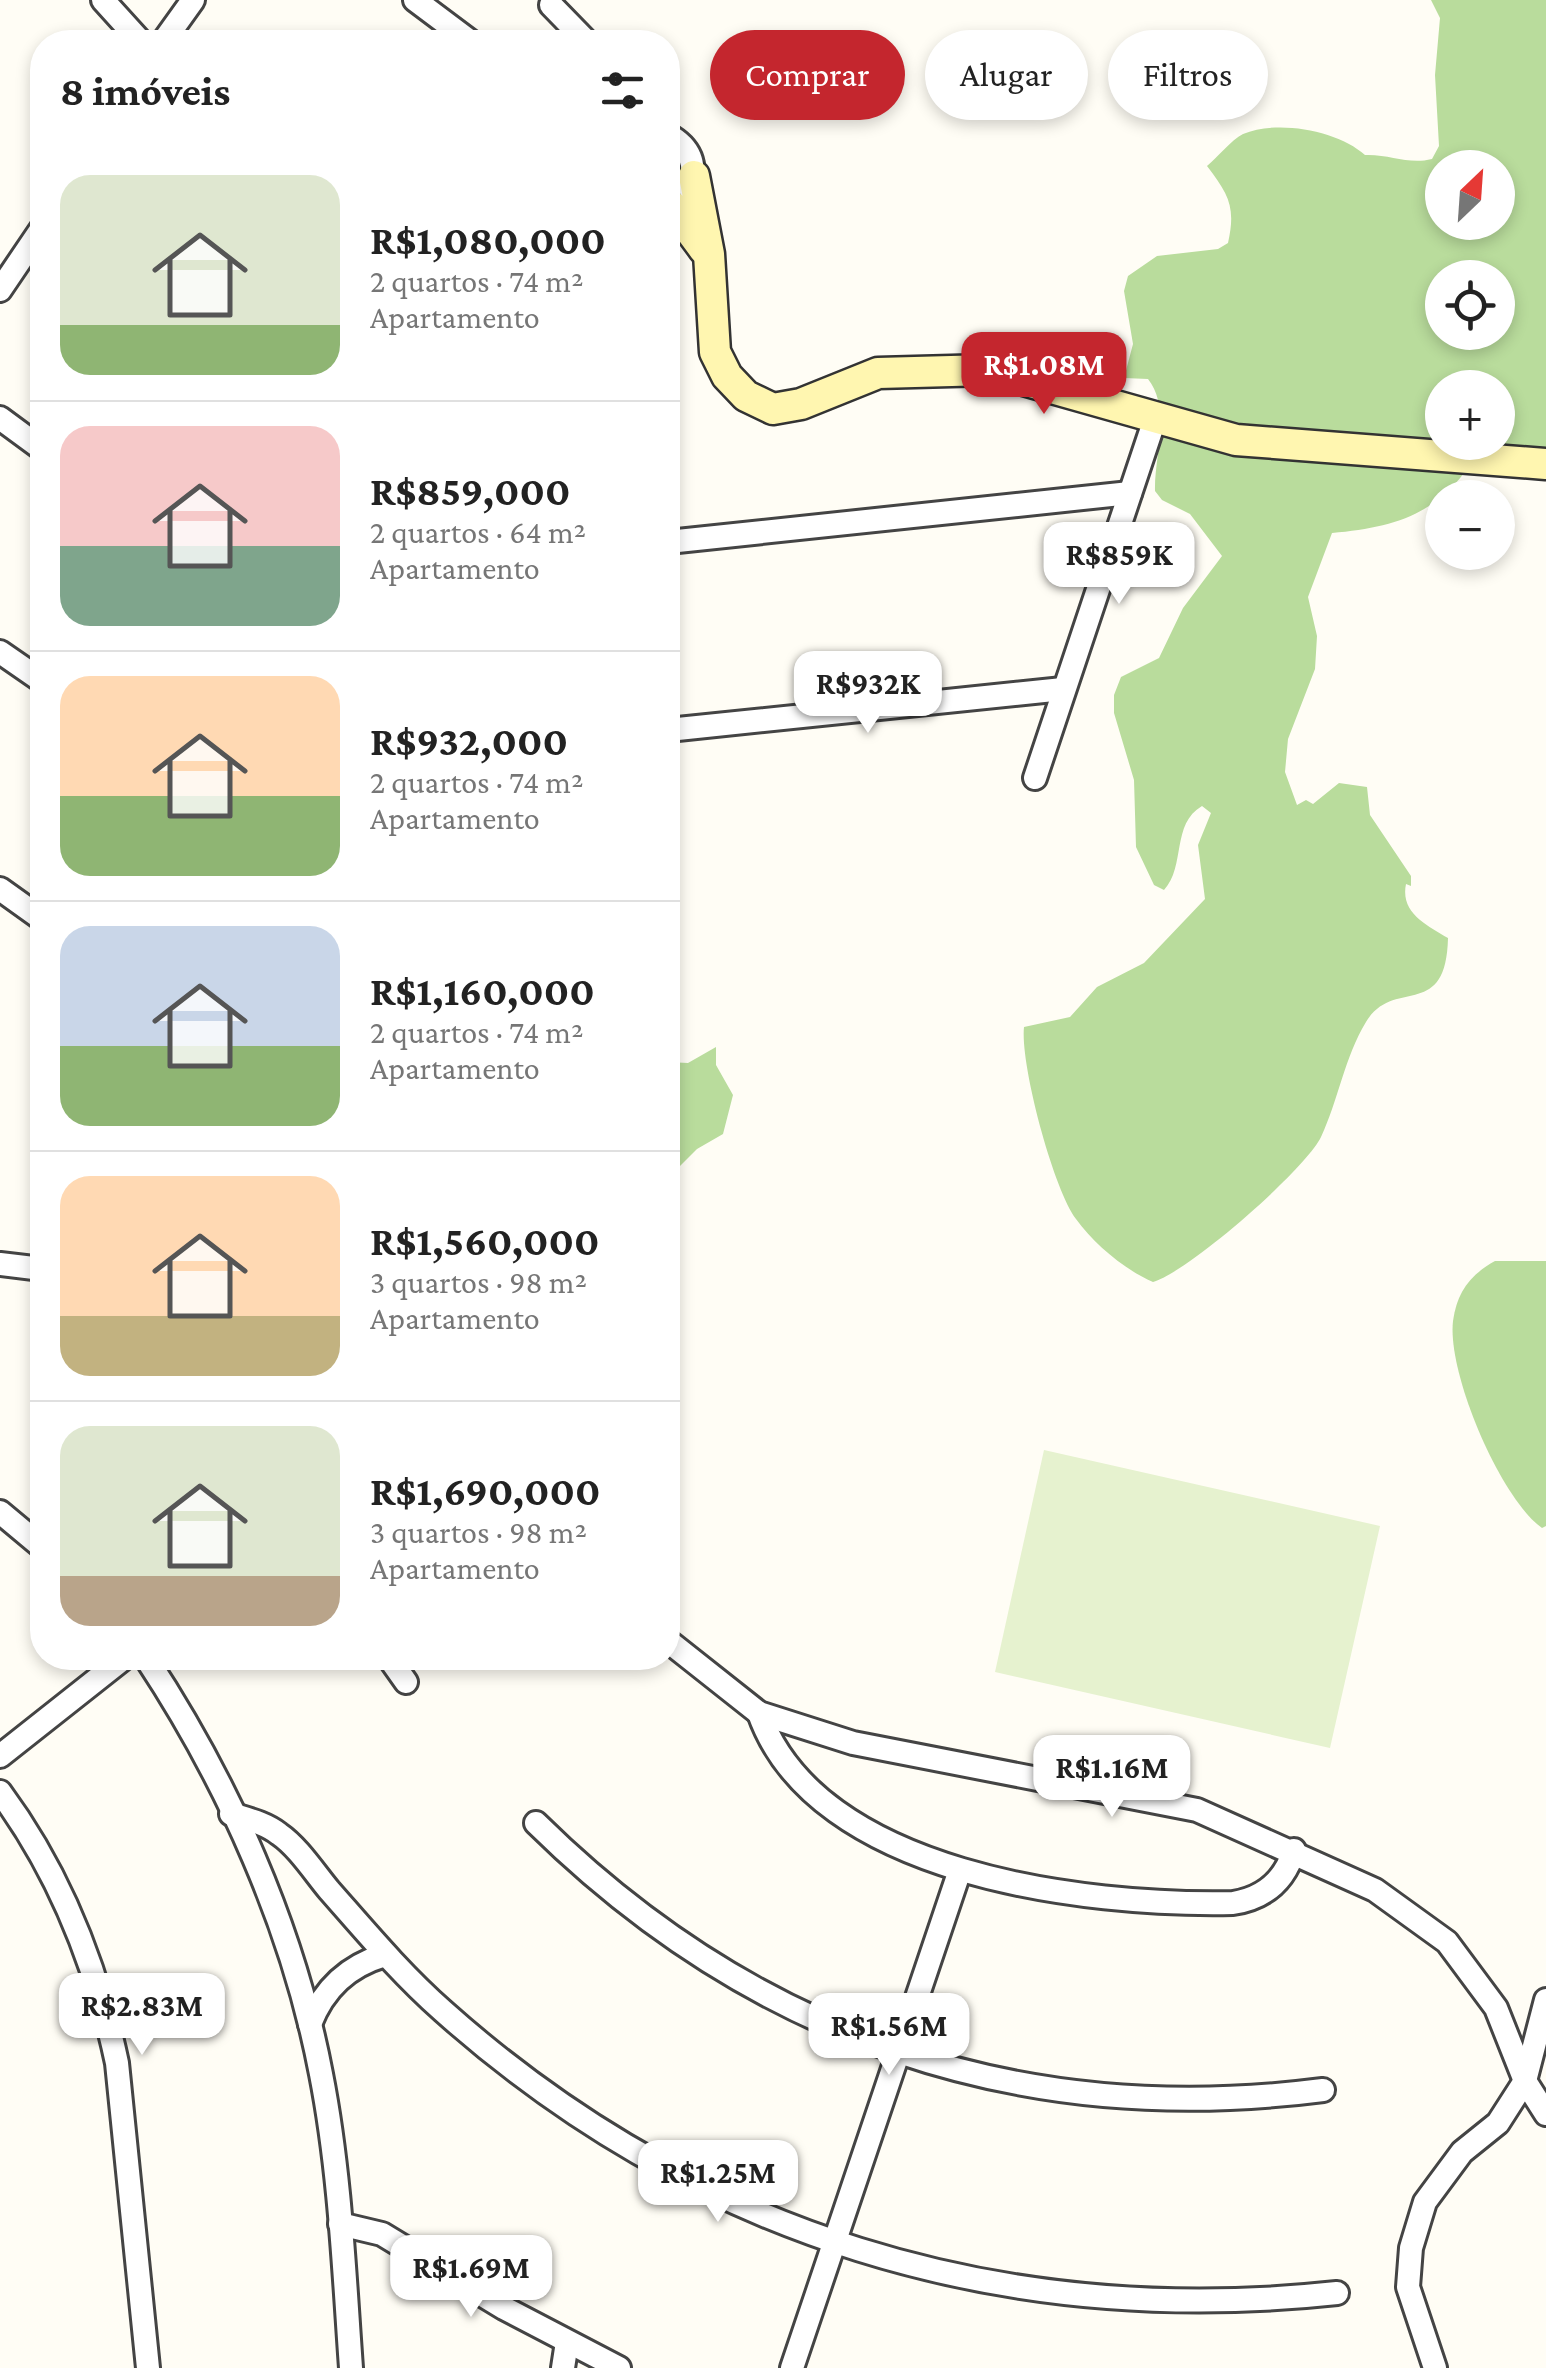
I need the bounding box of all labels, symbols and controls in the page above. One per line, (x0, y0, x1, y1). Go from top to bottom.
chip: Comprar (710, 30, 905, 120)
chip: Alugar (925, 30, 1088, 120)
chip: Filtros (1108, 30, 1268, 120)
icon: filters (595, 63, 650, 118)
text: 8 imóveis (60, 67, 230, 114)
north arrow (1425, 150, 1515, 240)
map controls (1425, 150, 1515, 570)
icon: home (140, 215, 260, 335)
text: R$1,080,000 (370, 216, 606, 263)
button: locate (1425, 260, 1515, 350)
text: 2 quartos · 74 m² (370, 263, 584, 299)
text: Apartamento (370, 299, 540, 335)
pin: R$1.08M (952, 332, 1136, 417)
text: R$1.08M (983, 346, 1105, 382)
button: + (1425, 370, 1515, 460)
icon: home (140, 466, 260, 586)
text: R$859,000 (370, 467, 570, 514)
button: − (1425, 480, 1515, 570)
text: 2 quartos · 64 m² (370, 514, 586, 550)
pin: R$859K (1038, 522, 1200, 607)
text: R$859K (1066, 536, 1172, 572)
text: Apartamento (370, 550, 540, 586)
pin: R$932K (787, 651, 949, 736)
text: R$932K (816, 665, 920, 701)
icon: home (140, 716, 260, 836)
text: R$932,000 (370, 717, 568, 764)
text: 2 quartos · 74 m² (370, 764, 584, 800)
text: Apartamento (370, 800, 540, 836)
icon: home (140, 966, 260, 1086)
text: R$1,160,000 (370, 967, 595, 1014)
text: 2 quartos · 74 m² (370, 1014, 584, 1050)
text: Apartamento (370, 1050, 540, 1086)
icon: home (140, 1216, 260, 1336)
text: R$1,560,000 (370, 1217, 600, 1264)
text: 3 quartos · 98 m² (370, 1264, 587, 1300)
text: Apartamento (370, 1300, 540, 1336)
icon: home (140, 1466, 260, 1586)
text: R$1,690,000 (370, 1467, 600, 1514)
text: 3 quartos · 98 m² (370, 1514, 587, 1550)
text: Apartamento (370, 1550, 540, 1586)
pin: R$1.16M (1020, 1735, 1204, 1820)
text: R$1.16M (1055, 1749, 1169, 1785)
pin: R$2.83M (50, 1973, 234, 2058)
text: R$2.83M (81, 1987, 203, 2023)
pin: R$1.56M (797, 1993, 981, 2078)
text: R$1.56M (830, 2007, 948, 2043)
pin: R$1.25M (626, 2140, 810, 2225)
text: R$1.25M (660, 2154, 776, 2190)
pin: R$1.69M (379, 2235, 563, 2320)
text: R$1.69M (412, 2249, 530, 2285)

